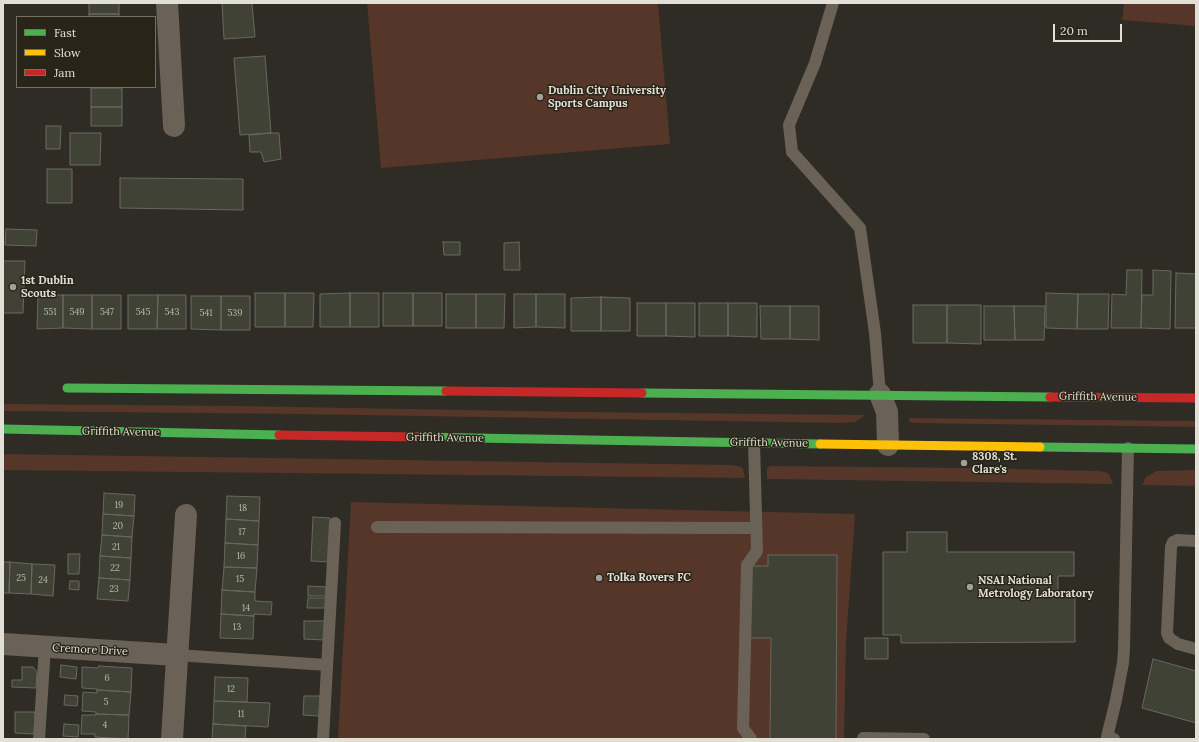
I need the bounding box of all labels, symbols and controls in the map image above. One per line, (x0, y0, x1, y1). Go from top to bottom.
legend (16, 16, 156, 88)
scale bar (1055, 16, 1124, 42)
text: 20 m (1060, 23, 1088, 38)
text: Fast (54, 25, 77, 40)
text: Slow (54, 45, 81, 60)
text: Jam (54, 65, 75, 80)
place label: Dublin City University Sports Campus (548, 84, 666, 110)
marker: Dublin City University Sports Campus (535, 92, 545, 102)
place label: 1st Dublin Scouts (21, 274, 74, 300)
marker: 1st Dublin Scouts (8, 282, 18, 292)
house number: 551 (43, 307, 57, 317)
house number: 549 (70, 307, 84, 317)
house number: 547 (100, 307, 114, 317)
house number: 545 (136, 307, 150, 317)
house number: 543 (165, 307, 179, 317)
house number: 541 (199, 308, 213, 318)
house number: 539 (227, 308, 243, 318)
street label: Griffith Avenue (1059, 390, 1137, 404)
street label: Griffith Avenue (82, 425, 160, 439)
street label: Griffith Avenue (406, 431, 484, 445)
street label: Griffith Avenue (730, 436, 808, 450)
place label: 8308, St. Clare's (972, 450, 1017, 476)
marker: 8308, St. Clare's (959, 458, 969, 468)
house number: 19 (115, 500, 123, 510)
house number: 18 (239, 503, 247, 513)
house number: 20 (113, 521, 123, 531)
house number: 17 (238, 527, 246, 537)
house number: 21 (112, 542, 120, 552)
house number: 16 (237, 551, 245, 561)
house number: 22 (110, 563, 120, 573)
place label: Tolka Rovers FC (607, 571, 691, 585)
house number: 25 (16, 573, 26, 583)
marker: Tolka Rovers FC (594, 573, 604, 583)
house number: 15 (236, 574, 244, 584)
place label: NSAI National Metrology Laboratory (978, 574, 1093, 600)
house number: 24 (38, 575, 48, 585)
marker: NSAI National Metrology Laboratory (965, 582, 975, 592)
house number: 23 (109, 584, 119, 594)
house number: 14 (242, 603, 250, 613)
house number: 13 (233, 622, 241, 632)
street label: Cremore Drive (52, 641, 128, 659)
house number: 6 (104, 673, 110, 683)
house number: 12 (227, 684, 235, 694)
house number: 5 (104, 697, 108, 707)
house number: 11 (238, 709, 244, 719)
house number: 4 (103, 720, 107, 730)

